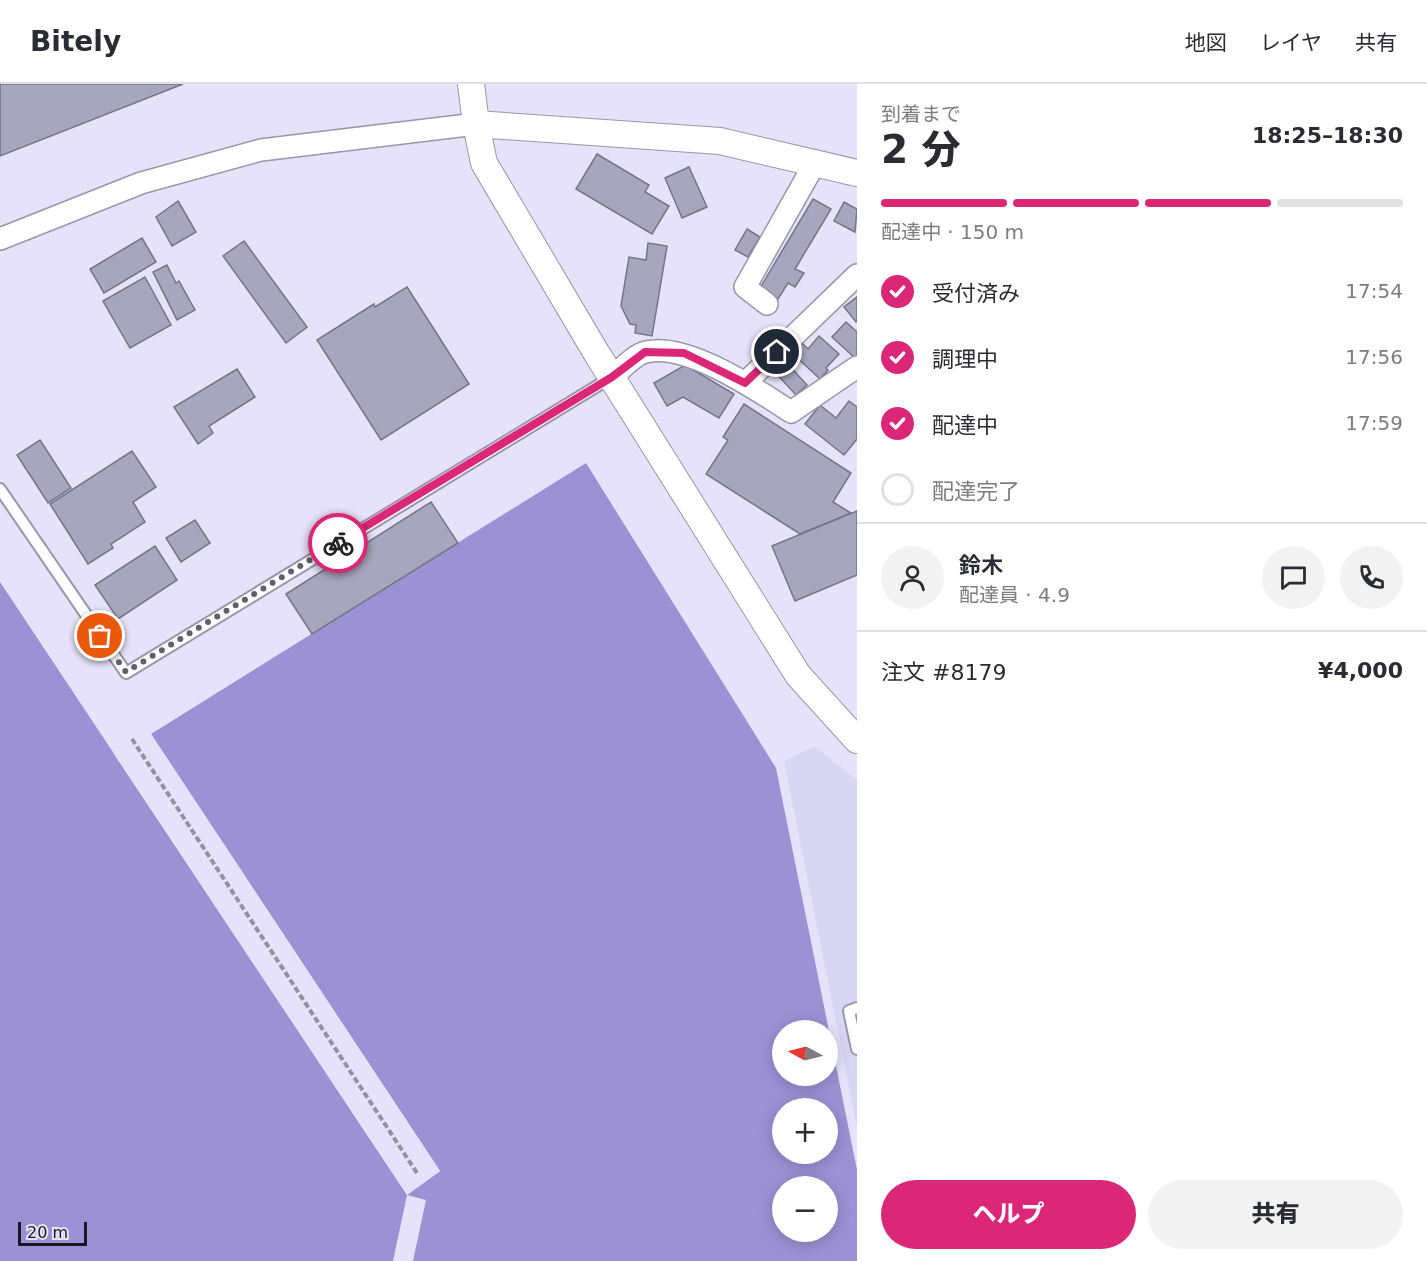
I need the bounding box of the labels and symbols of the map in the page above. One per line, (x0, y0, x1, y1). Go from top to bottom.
pin (751, 326, 802, 377)
courier (308, 513, 368, 573)
pin (74, 610, 125, 661)
north arrow (772, 1020, 838, 1086)
scale bar (18, 1219, 87, 1246)

